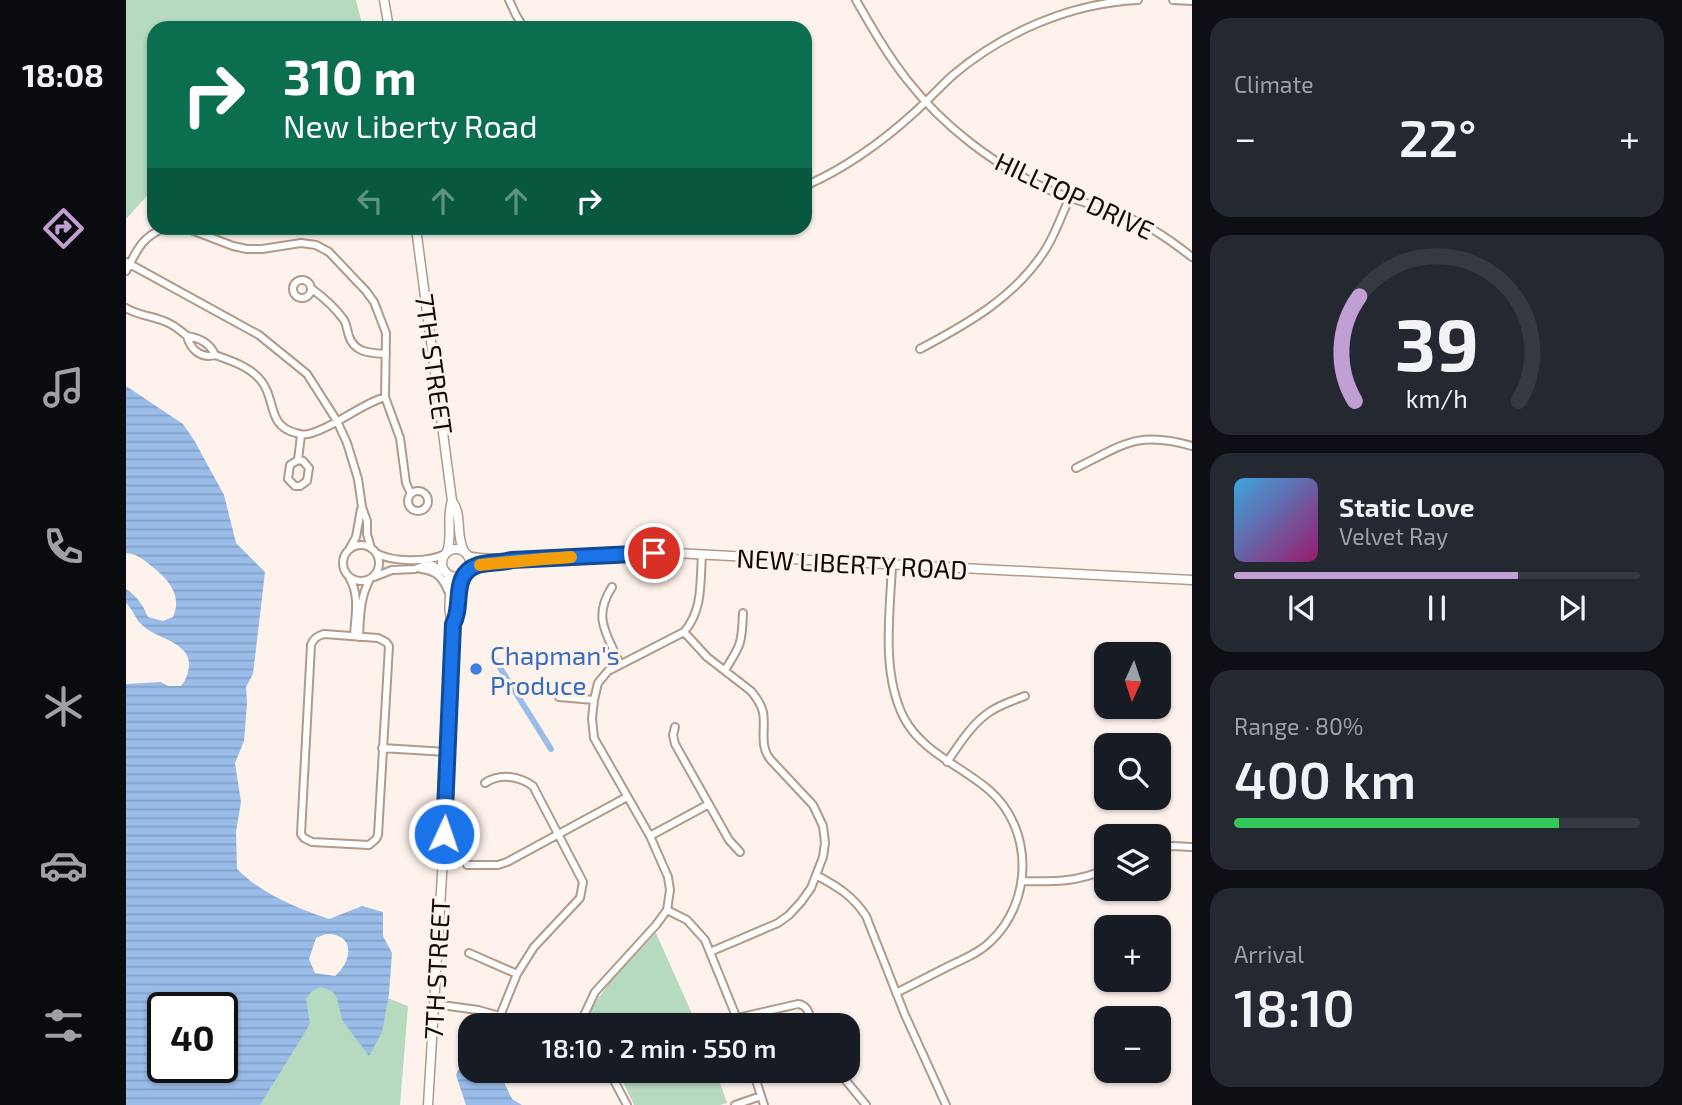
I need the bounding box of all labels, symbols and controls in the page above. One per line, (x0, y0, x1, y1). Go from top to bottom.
text: 310 m (283, 46, 417, 105)
icon: right (168, 49, 259, 140)
text: 18:08 (22, 55, 104, 93)
text: Climate (1234, 70, 1314, 98)
text: 22° (1399, 105, 1477, 167)
text: New Liberty Road (283, 106, 538, 144)
text: − (1234, 114, 1256, 160)
text: + (1619, 114, 1640, 160)
street label: HILLTOP DRIVE (991, 145, 1159, 245)
icon: left (351, 182, 389, 220)
icon: ahead (424, 182, 462, 220)
icon: ahead (497, 182, 535, 220)
icon: right (570, 182, 608, 220)
icon: directions (39, 204, 88, 253)
street label: 7TH STREET (410, 292, 460, 436)
text: 39 (1395, 299, 1479, 387)
icon: music (39, 363, 88, 412)
text: km/h (1406, 383, 1468, 413)
text: Static Love (1339, 491, 1475, 522)
icon: phone (39, 522, 88, 571)
text: Velvet Ray (1339, 522, 1448, 550)
pin (624, 523, 684, 583)
icon: arrive (635, 534, 673, 572)
street label: NEW LIBERTY ROAD (736, 541, 968, 585)
icon: previous (1283, 589, 1321, 627)
icon: pause (1418, 589, 1456, 627)
icon: next (1553, 589, 1591, 627)
place label: Chapman's Produce (490, 639, 620, 700)
north arrow (1094, 642, 1171, 719)
map controls (1094, 642, 1171, 1083)
marker: Chapman's Produce (468, 661, 484, 677)
icon: climate (39, 682, 88, 731)
text: Range · 80% (1234, 712, 1363, 740)
button: search (1094, 733, 1171, 810)
text: 400 km (1234, 747, 1416, 809)
position arrow (407, 797, 481, 871)
button: layers (1094, 824, 1171, 901)
icon: car (39, 841, 88, 890)
street label: 7TH STREET (417, 897, 455, 1041)
button: + (1094, 915, 1171, 992)
text: Arrival (1234, 940, 1304, 968)
text: 18:10 (1234, 975, 1355, 1037)
speed limit sign: 40 (147, 992, 238, 1083)
icon: filters (39, 1001, 88, 1050)
button: − (1094, 1006, 1171, 1083)
text: 18:10 · 2 min · 550 m (542, 1032, 776, 1063)

